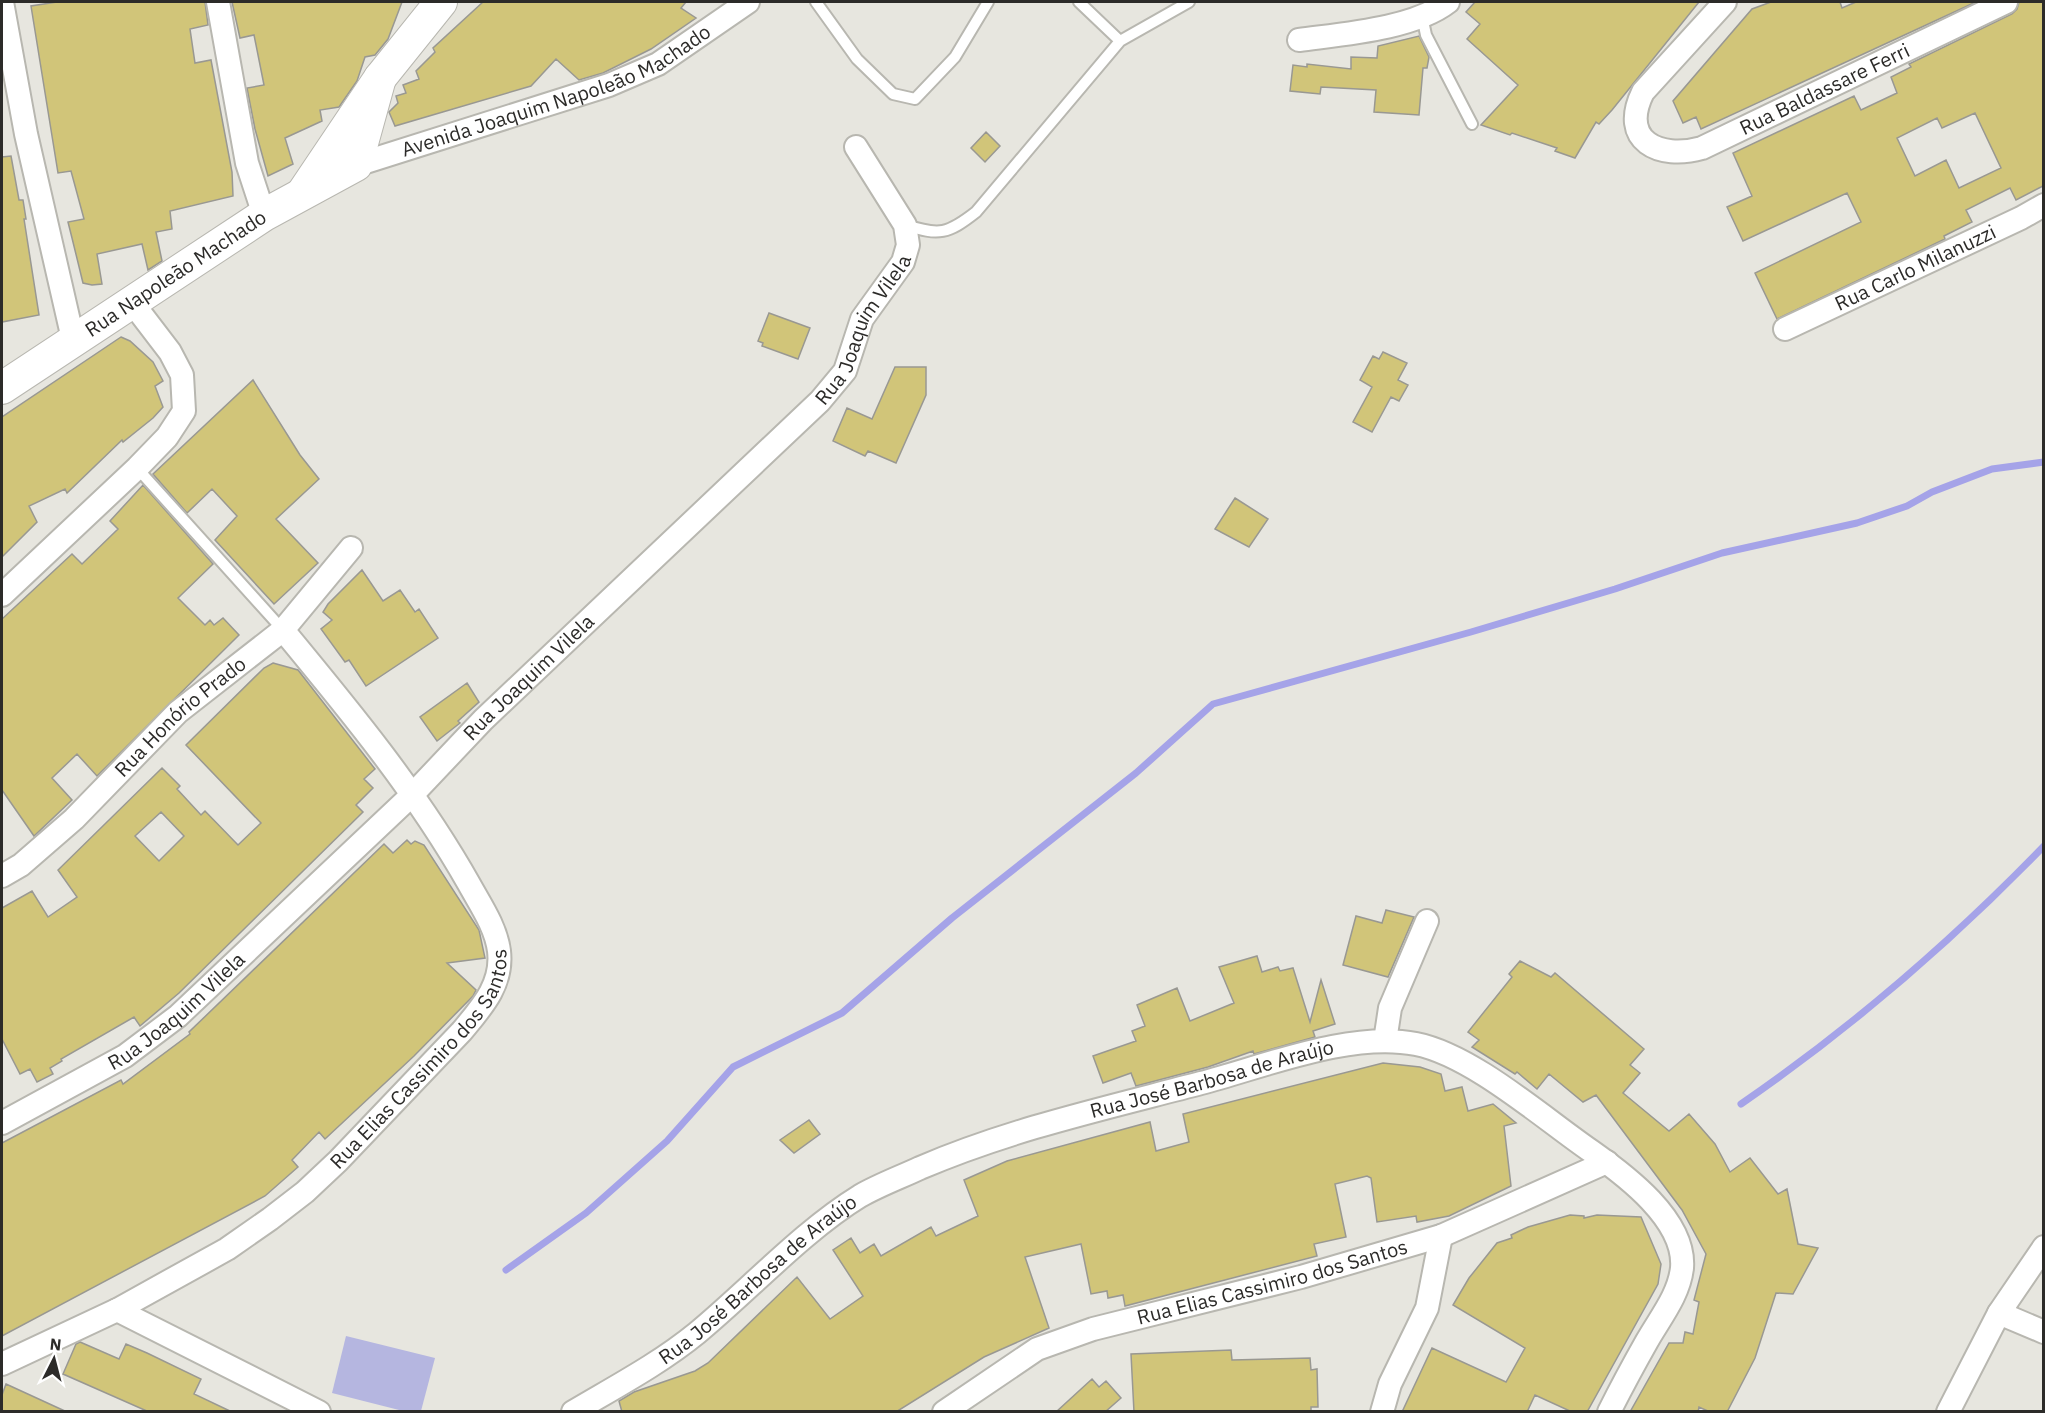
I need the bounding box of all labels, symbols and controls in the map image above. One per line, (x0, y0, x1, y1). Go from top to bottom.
street label: Avenida Joaquim Napoleão Machado (398, 18, 716, 163)
street label: Rua Baldassare Ferri (1735, 36, 1914, 141)
street label: Rua Napoleão Machado (79, 203, 271, 343)
street label: Rua Carlo Milanuzzi (1830, 218, 2000, 317)
street label: Rua Joaquim Vilela (808, 252, 917, 410)
street label: Rua Joaquim Vilela (457, 608, 600, 746)
street label: Rua Honório Prado (108, 650, 251, 782)
street label: Rua Joaquim Vilela (103, 946, 251, 1076)
street label: Rua Elias Cassimiro dos Santos (324, 948, 513, 1174)
street label: Rua José Barbosa de Araújo (1087, 1033, 1336, 1124)
street label: Rua José Barbosa de Araújo (653, 1188, 862, 1370)
street label: Rua Elias Cassimiro dos Santos (1134, 1233, 1410, 1331)
north arrow (24, 1329, 84, 1389)
text: N (49, 1334, 62, 1355)

